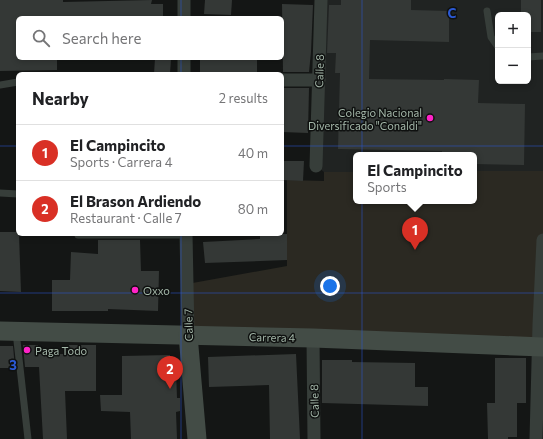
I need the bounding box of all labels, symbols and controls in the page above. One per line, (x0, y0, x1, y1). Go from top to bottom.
text: C (448, 5, 457, 21)
map controls (495, 12, 531, 84)
button: + (495, 12, 531, 48)
search box (16, 16, 284, 60)
icon: search (30, 27, 52, 49)
text: Search here (62, 29, 141, 47)
button: − (495, 48, 531, 84)
street label: Calle 8 (312, 54, 326, 88)
text: Nearby (32, 88, 89, 109)
text: 2 results (219, 90, 268, 106)
place label: Colegio Nacional Diversificado "Conaldi" (308, 106, 422, 132)
marker: Colegio Nacional Diversificado "Conaldi" (425, 113, 435, 123)
text: El Campincito (70, 136, 166, 154)
text: 1 (42, 145, 48, 161)
text: 40 m (238, 145, 268, 161)
popup (353, 152, 477, 204)
text: Sports · Carrera 4 (70, 154, 172, 170)
text: El Campincito (367, 161, 463, 179)
text: Sports (367, 179, 407, 195)
text: El Brason Ardiendo (70, 192, 201, 210)
text: 2 (41, 201, 49, 217)
text: 80 m (238, 201, 268, 217)
text: Restaurant · Calle 7 (70, 210, 182, 226)
pin: 1 (402, 217, 428, 250)
your location (320, 276, 340, 296)
place label: Oxxo (143, 284, 170, 297)
marker: Oxxo (130, 285, 140, 295)
street label: Calle 7 (181, 308, 195, 342)
street label: Carrera 4 (249, 330, 296, 344)
place label: Paga Todo (35, 344, 88, 357)
marker: Paga Todo (22, 345, 32, 355)
pin: 2 (157, 356, 183, 389)
text: 3 (9, 357, 17, 373)
street label: Calle 8 (307, 384, 321, 418)

